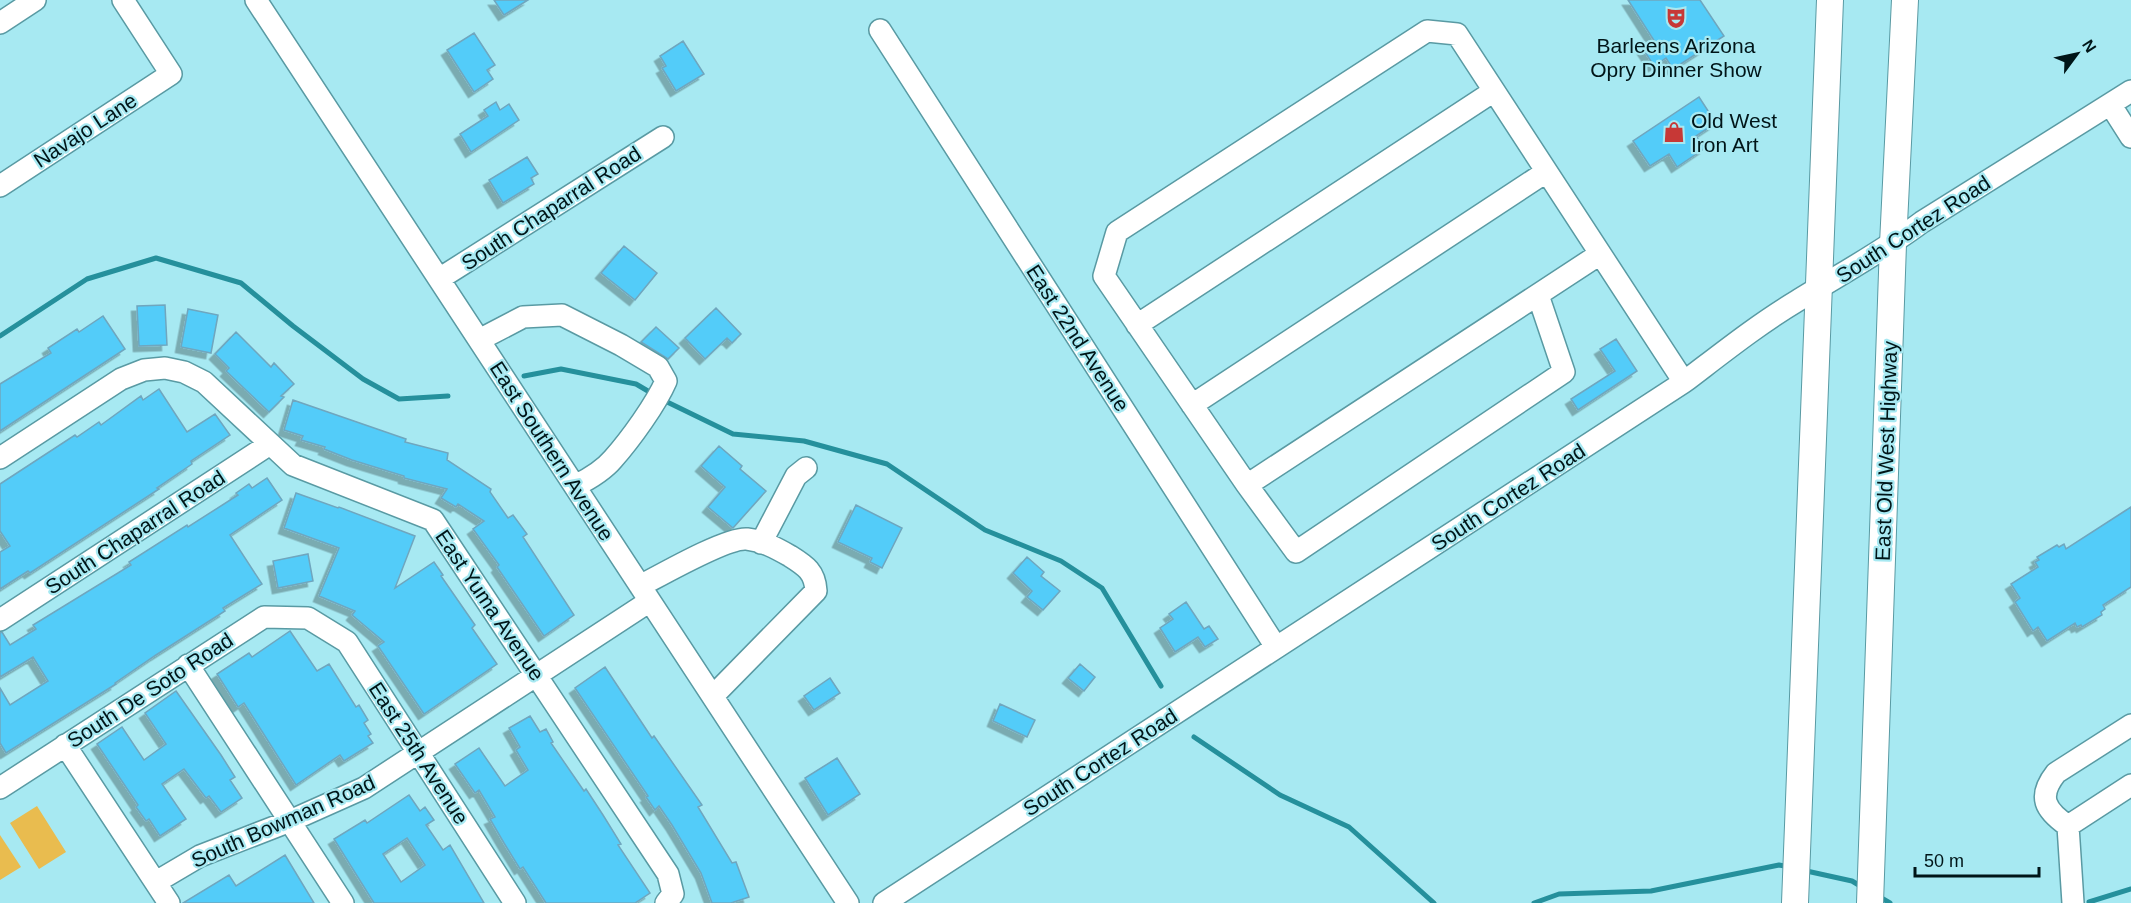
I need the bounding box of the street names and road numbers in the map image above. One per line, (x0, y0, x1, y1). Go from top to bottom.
street label: Navajo Lane (29, 88, 141, 172)
street label: South Chaparral Road (457, 141, 645, 275)
street label: South Cortez Road (1832, 171, 1994, 287)
street label: East 22nd Avenue (1022, 260, 1134, 416)
street label: East Old West Highway (1871, 340, 1901, 561)
street label: East Southern Avenue (486, 357, 618, 545)
street label: South Cortez Road (1427, 439, 1589, 555)
street label: South Chaparral Road (41, 465, 229, 599)
street label: East Yuma Avenue (431, 525, 549, 685)
street label: South De Soto Road (63, 628, 237, 752)
street label: East 25th Avenue (365, 678, 473, 828)
street label: South Cortez Road (1019, 704, 1181, 820)
street label: South Bowman Road (188, 770, 378, 872)

